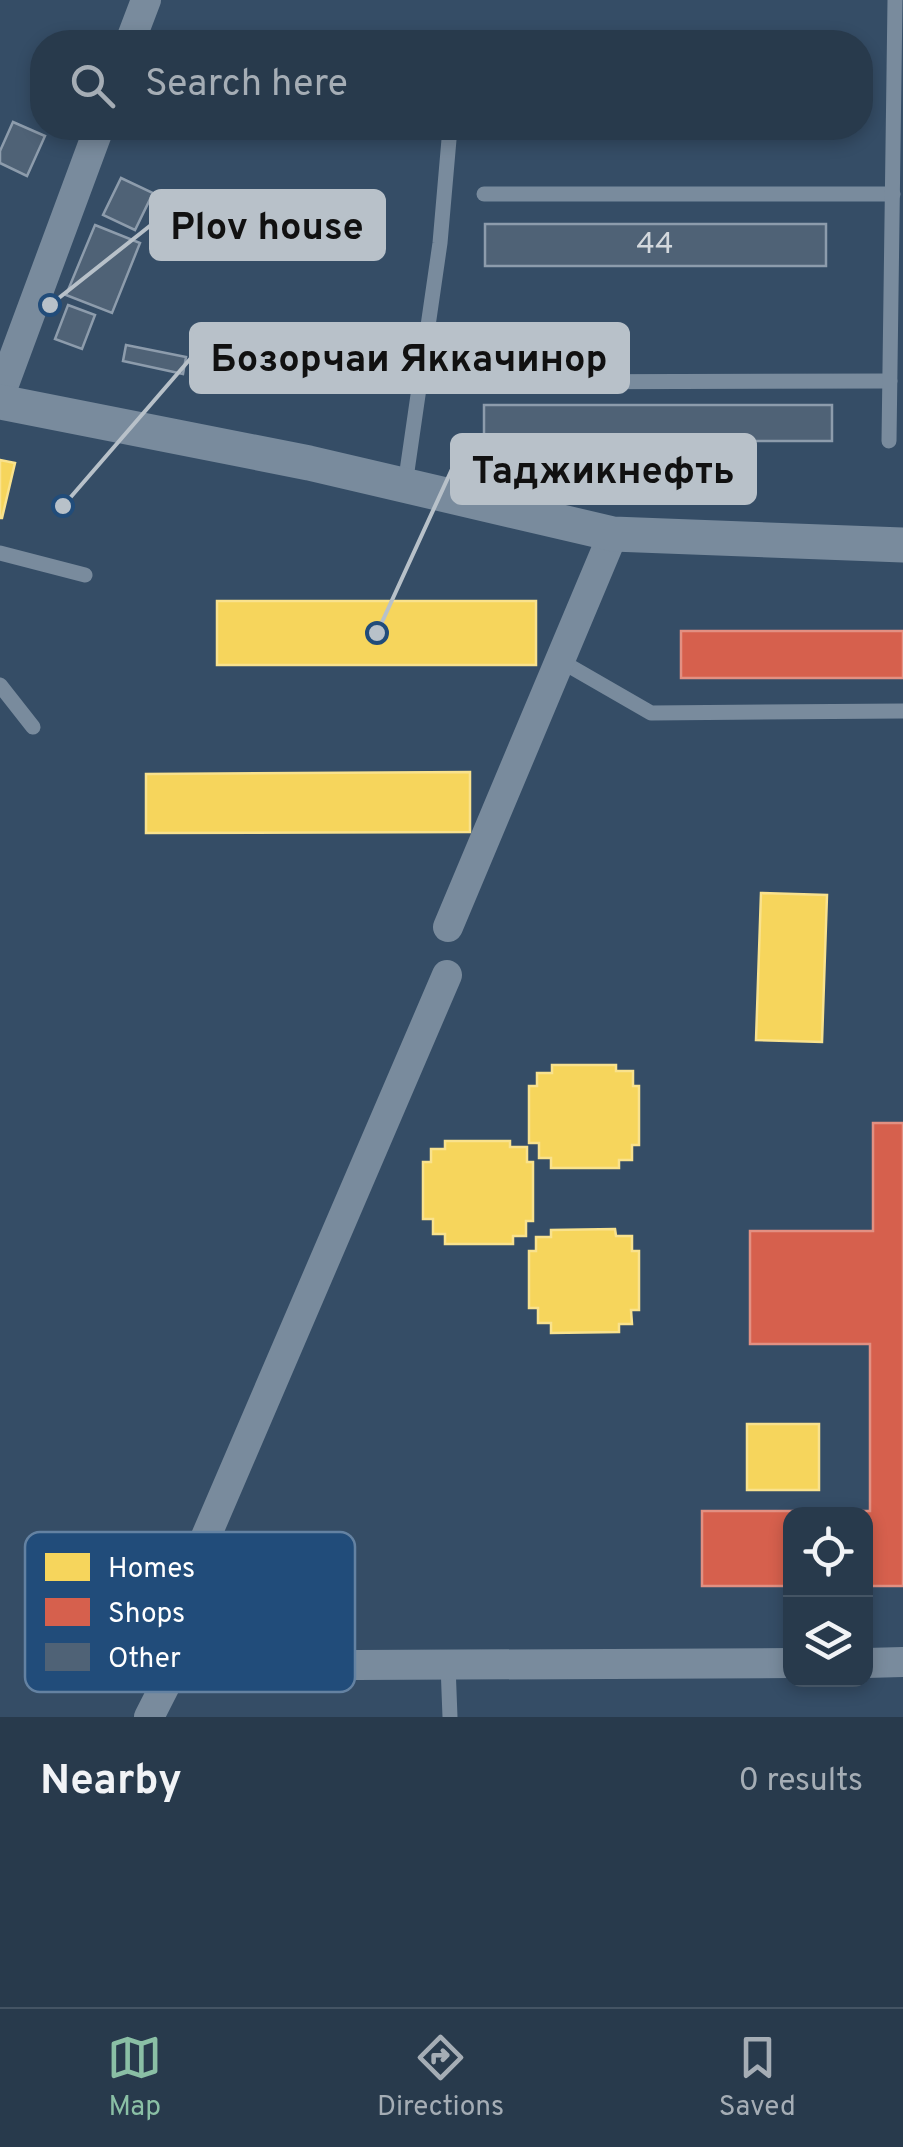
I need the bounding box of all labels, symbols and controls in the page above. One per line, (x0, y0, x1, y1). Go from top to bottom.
search box (30, 30, 873, 140)
icon: search (65, 58, 120, 113)
text: Search here (145, 61, 348, 110)
callout: Plov house (151, 191, 384, 259)
text: Plov house (170, 205, 364, 254)
house number: 44 (636, 227, 674, 264)
callout: Бозорчаи Яккачинор (191, 324, 628, 392)
text: Бозорчаи Яккачинор (210, 337, 608, 386)
callout: Таджикнефть (452, 435, 755, 503)
text: Таджикнефть (471, 449, 735, 498)
map controls (783, 1507, 873, 1687)
button: locate (783, 1507, 873, 1597)
legend (25, 1532, 355, 1692)
text: Homes (108, 1552, 195, 1588)
text: Shops (108, 1597, 185, 1633)
button: layers (783, 1597, 873, 1687)
text: Other (108, 1642, 181, 1678)
text: Nearby (40, 1756, 182, 1809)
text: 0 results (738, 1762, 863, 1802)
tab: Map (107, 2030, 162, 2126)
tab: Directions (377, 2030, 504, 2126)
tab: Saved (719, 2030, 796, 2126)

